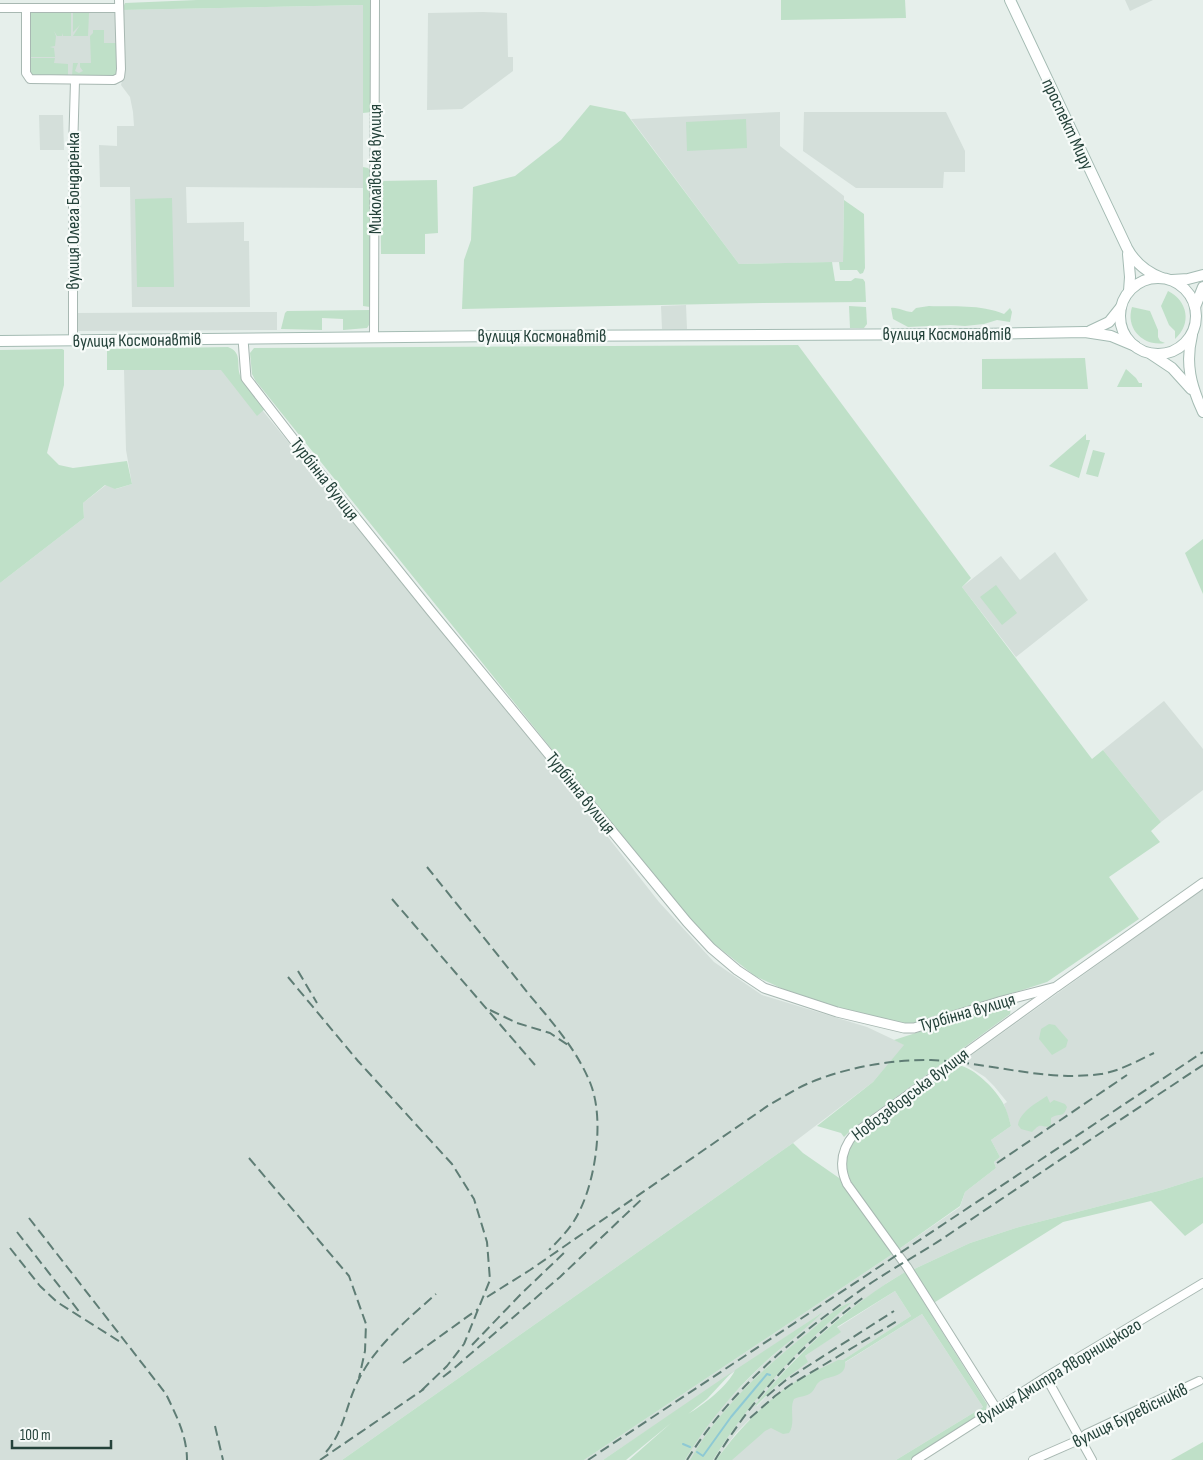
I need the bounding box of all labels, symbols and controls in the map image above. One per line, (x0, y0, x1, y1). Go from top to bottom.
street label: проспект Миру (1037, 75, 1098, 173)
street label: Миколаївська вулиця (365, 104, 386, 234)
street label: вулиця Олега Бондаренка (63, 132, 84, 290)
street label: вулиця Космонавтів (883, 324, 1011, 345)
street label: вулиця Космонавтів (478, 326, 606, 347)
street label: вулиця Космонавтів (72, 329, 202, 352)
street label: Турбінна вулиця (286, 434, 363, 525)
street label: Турбінна вулиця (541, 748, 620, 838)
street label: Турбінна вулиця (917, 989, 1018, 1036)
street label: Новозаводська вулиця (848, 1044, 973, 1145)
street label: вулиця Дмитра Яворницького (973, 1314, 1145, 1429)
street label: вулиця Буревісників (1069, 1379, 1191, 1452)
scale bar (12, 1418, 111, 1450)
text: 100 m (20, 1426, 51, 1445)

